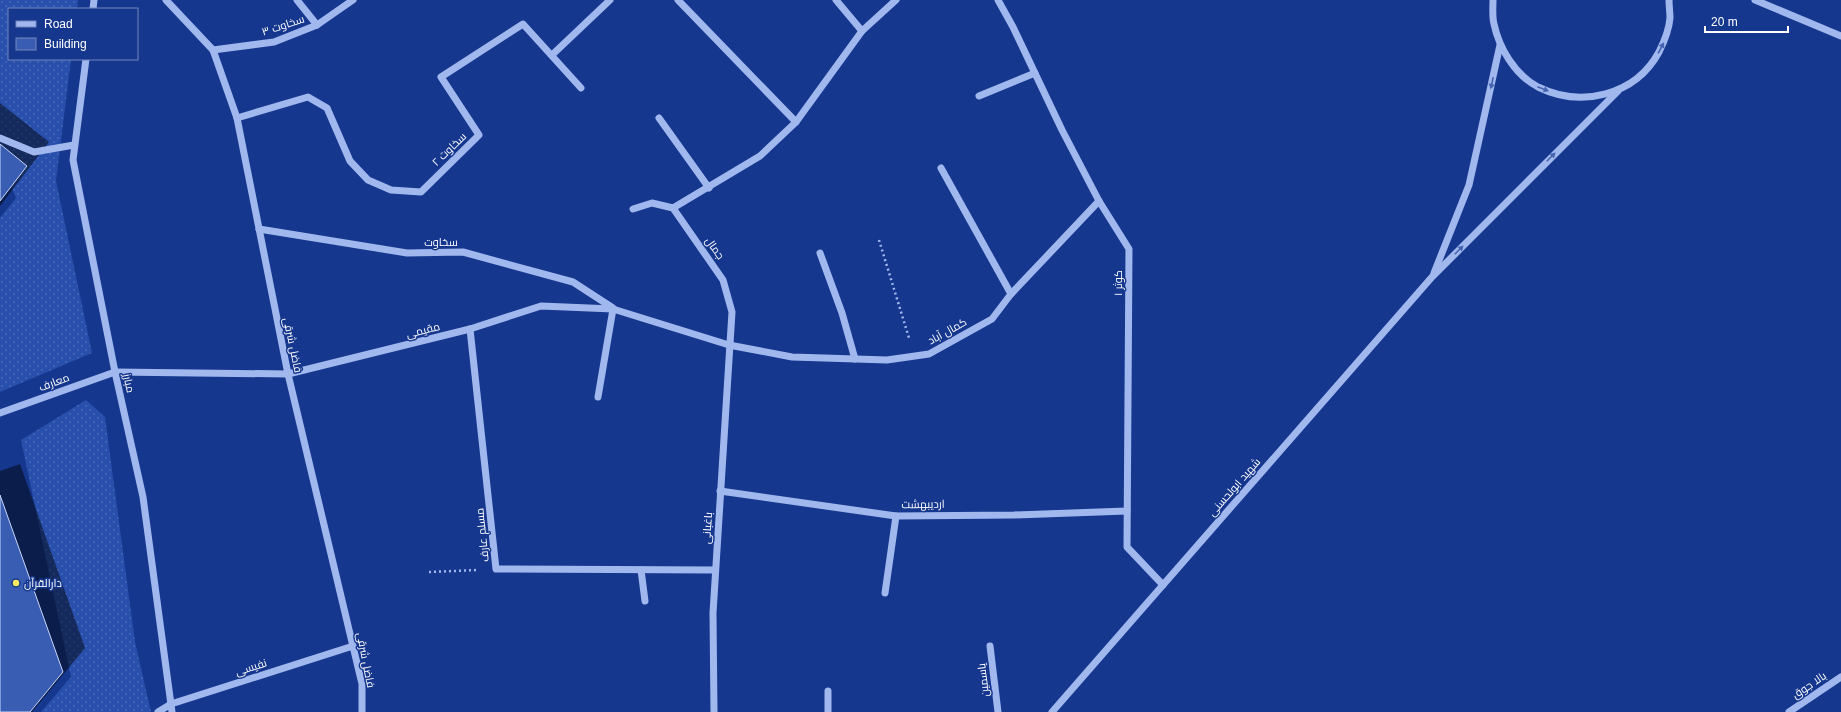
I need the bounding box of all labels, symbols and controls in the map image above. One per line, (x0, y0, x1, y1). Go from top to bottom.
legend (8, 8, 138, 60)
scale bar (1705, 8, 1788, 34)
street label: سخاوت ۳ (260, 12, 306, 38)
text: 20 m (1711, 15, 1738, 29)
text: Road (44, 17, 73, 31)
text: Building (44, 37, 87, 51)
one-way arrow (1658, 42, 1664, 54)
one-way arrow (1488, 77, 1494, 89)
one-way arrow (1538, 86, 1550, 92)
street label: سخاوت ۲ (430, 130, 469, 169)
one-way arrow (1546, 152, 1556, 162)
street label: جمال (702, 235, 727, 262)
street label: سخاوت (424, 236, 458, 249)
one-way arrow (1455, 245, 1464, 255)
street label: کوثر ۱ (1112, 270, 1125, 296)
street label: کمال آباد (926, 315, 969, 347)
street label: فاضل شرقی (280, 316, 305, 374)
street label: مقیمی (405, 320, 441, 341)
street label: معارف (37, 371, 71, 394)
street label: مبارز (120, 371, 137, 394)
street label: شهید ابولحسنی (1206, 456, 1263, 519)
street label: اردیبهشت (901, 498, 945, 511)
street label: مسلم عارف (473, 507, 493, 563)
street label: باغبانی (700, 512, 715, 544)
place label: دارالقرآن (24, 577, 62, 590)
marker: دارالقرآن (11, 578, 21, 588)
street label: فاضل شرقی (354, 631, 377, 689)
street label: نفیسی (234, 656, 269, 679)
street label: یاسمین (975, 662, 992, 697)
street label: بالا جوق (1790, 669, 1829, 702)

